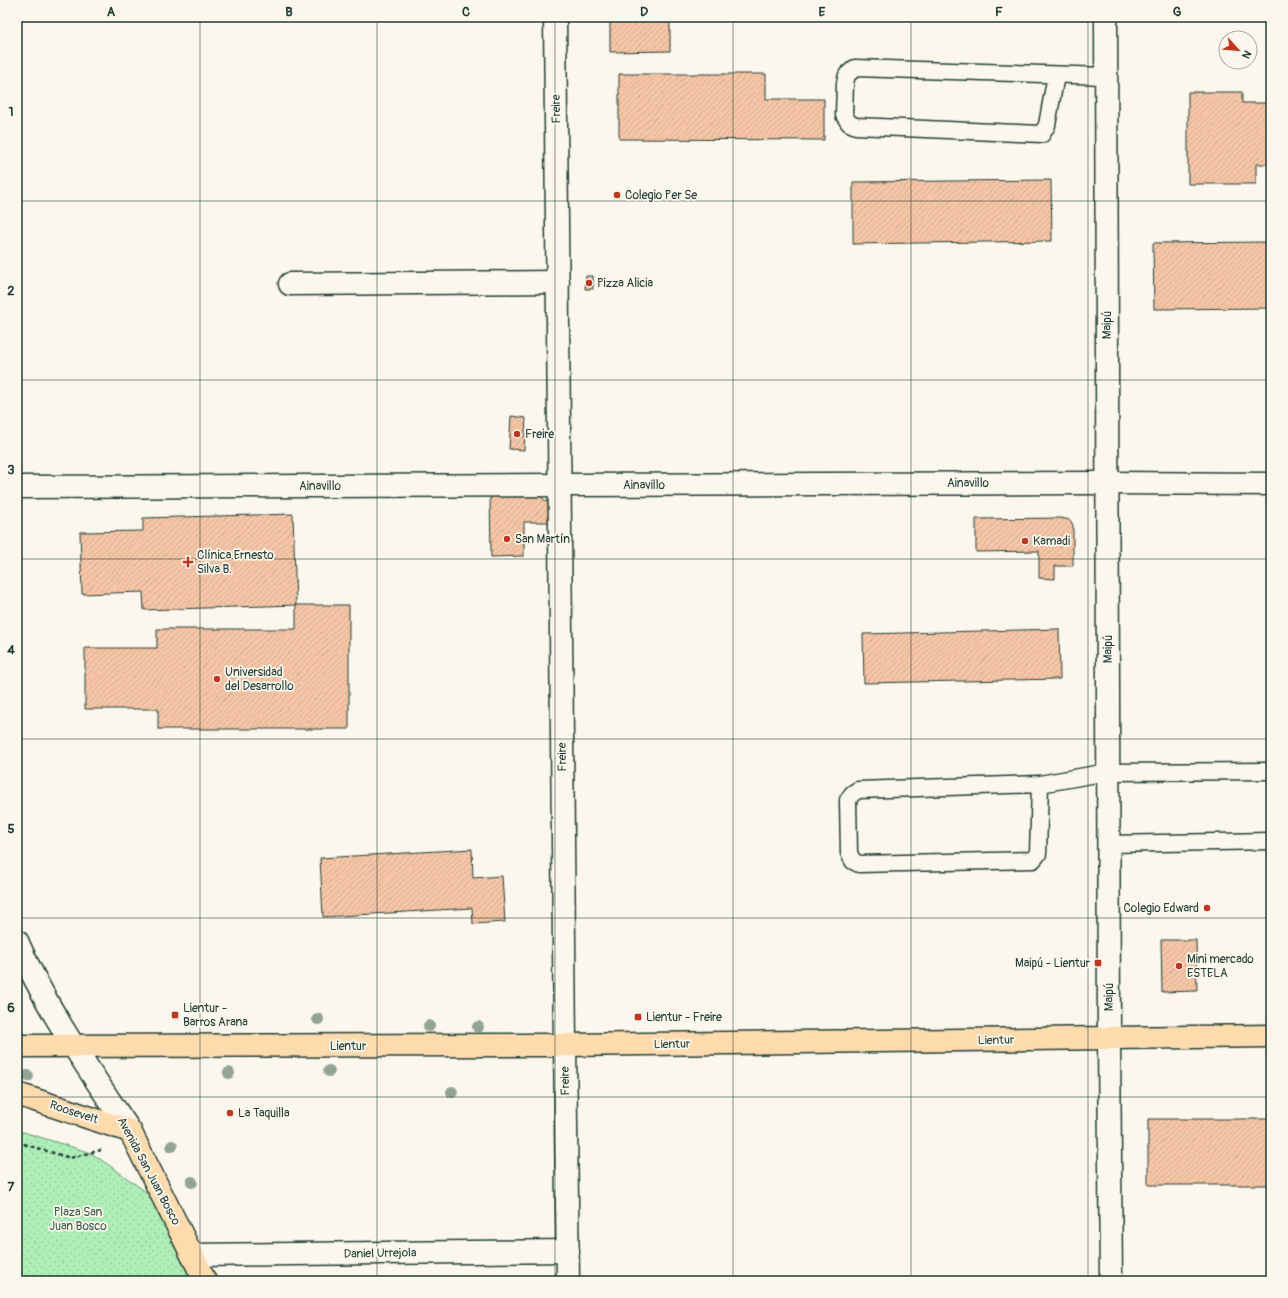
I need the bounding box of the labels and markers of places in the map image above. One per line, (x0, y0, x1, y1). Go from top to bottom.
place label: Colegio Per Se (625, 188, 697, 203)
marker: Colegio Per Se (612, 190, 622, 200)
place label: Pizza Alicia (597, 276, 653, 291)
marker: Pizza Alicia (584, 278, 594, 288)
place label: Freire (525, 427, 554, 442)
marker: Freire (512, 429, 522, 439)
place label: San Martín (515, 532, 570, 547)
marker: San Martín (502, 534, 512, 544)
place label: Kamadi (1033, 534, 1070, 549)
marker: Kamadi (1020, 536, 1030, 546)
place label: Clínica Ernesto Silva B. (197, 548, 274, 577)
marker: Clínica Ernesto Silva B. (182, 556, 194, 568)
place label: Universidad del Desarrollo (225, 665, 294, 694)
marker: Universidad del Desarrollo (212, 674, 222, 684)
place label: Colegio Edward (1123, 901, 1199, 916)
marker: Colegio Edward (1202, 903, 1212, 913)
place label: Mini mercado ESTELA (1187, 952, 1254, 981)
place label: Maipú - Lientur (1015, 956, 1091, 971)
marker: Maipú - Lientur (1093, 958, 1103, 968)
marker: Mini mercado ESTELA (1174, 961, 1184, 971)
place label: Lientur - Barros Arana (183, 1001, 248, 1030)
marker: Lientur - Barros Arana (170, 1010, 180, 1020)
place label: Lientur - Freire (646, 1010, 722, 1025)
marker: Lientur - Freire (633, 1012, 643, 1022)
place label: La Taquilla (238, 1106, 290, 1121)
marker: La Taquilla (225, 1108, 235, 1118)

